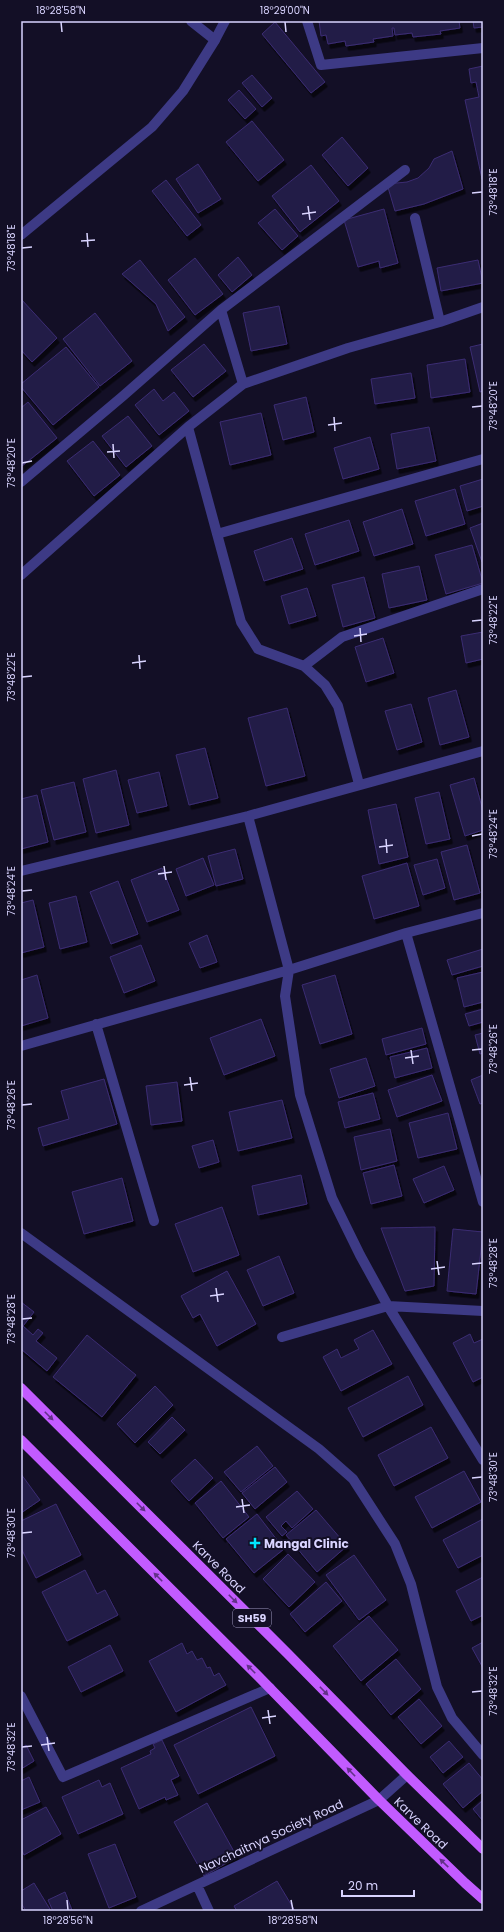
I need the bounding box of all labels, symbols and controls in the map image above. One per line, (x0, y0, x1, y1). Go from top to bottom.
text: 18°28'58"N (36, 3, 86, 18)
text: 18°29'00"N (260, 3, 310, 18)
text: 73°48'18"E (486, 168, 501, 216)
text: 73°48'18"E (4, 224, 19, 272)
text: 73°48'20"E (486, 381, 501, 431)
text: 73°48'20"E (4, 438, 19, 488)
text: 73°48'22"E (486, 595, 501, 645)
text: 73°48'22"E (4, 652, 19, 702)
text: 73°48'24"E (486, 809, 501, 859)
text: 73°48'24"E (4, 866, 19, 916)
text: 73°48'26"E (486, 1024, 501, 1074)
text: 73°48'26"E (4, 1080, 19, 1130)
text: 73°48'28"E (486, 1238, 501, 1288)
text: 73°48'28"E (4, 1294, 19, 1344)
one-way arrow (44, 1411, 54, 1420)
text: 73°48'30"E (486, 1452, 501, 1502)
one-way arrow (136, 1502, 146, 1512)
text: 73°48'30"E (4, 1508, 19, 1558)
place label: Mangal Clinic (264, 1535, 349, 1552)
street label: Karve Road (189, 1537, 249, 1597)
marker: Mangal Clinic (249, 1537, 261, 1549)
one-way arrow (153, 1572, 163, 1582)
one-way arrow (228, 1594, 238, 1604)
road number: SH59 (233, 1609, 271, 1627)
one-way arrow (246, 1664, 256, 1674)
text: 73°48'32"E (486, 1666, 501, 1716)
one-way arrow (320, 1686, 329, 1696)
text: 73°48'32"E (4, 1722, 19, 1772)
one-way arrow (346, 1767, 356, 1777)
street label: Karve Road (391, 1793, 451, 1853)
street label: Navchaitnya Society Road (196, 1795, 346, 1877)
one-way arrow (439, 1858, 449, 1868)
scale bar (342, 1872, 414, 1898)
text: 20 m (348, 1877, 378, 1894)
text: 18°28'56"N (43, 1913, 93, 1928)
text: 18°28'58"N (268, 1913, 318, 1928)

